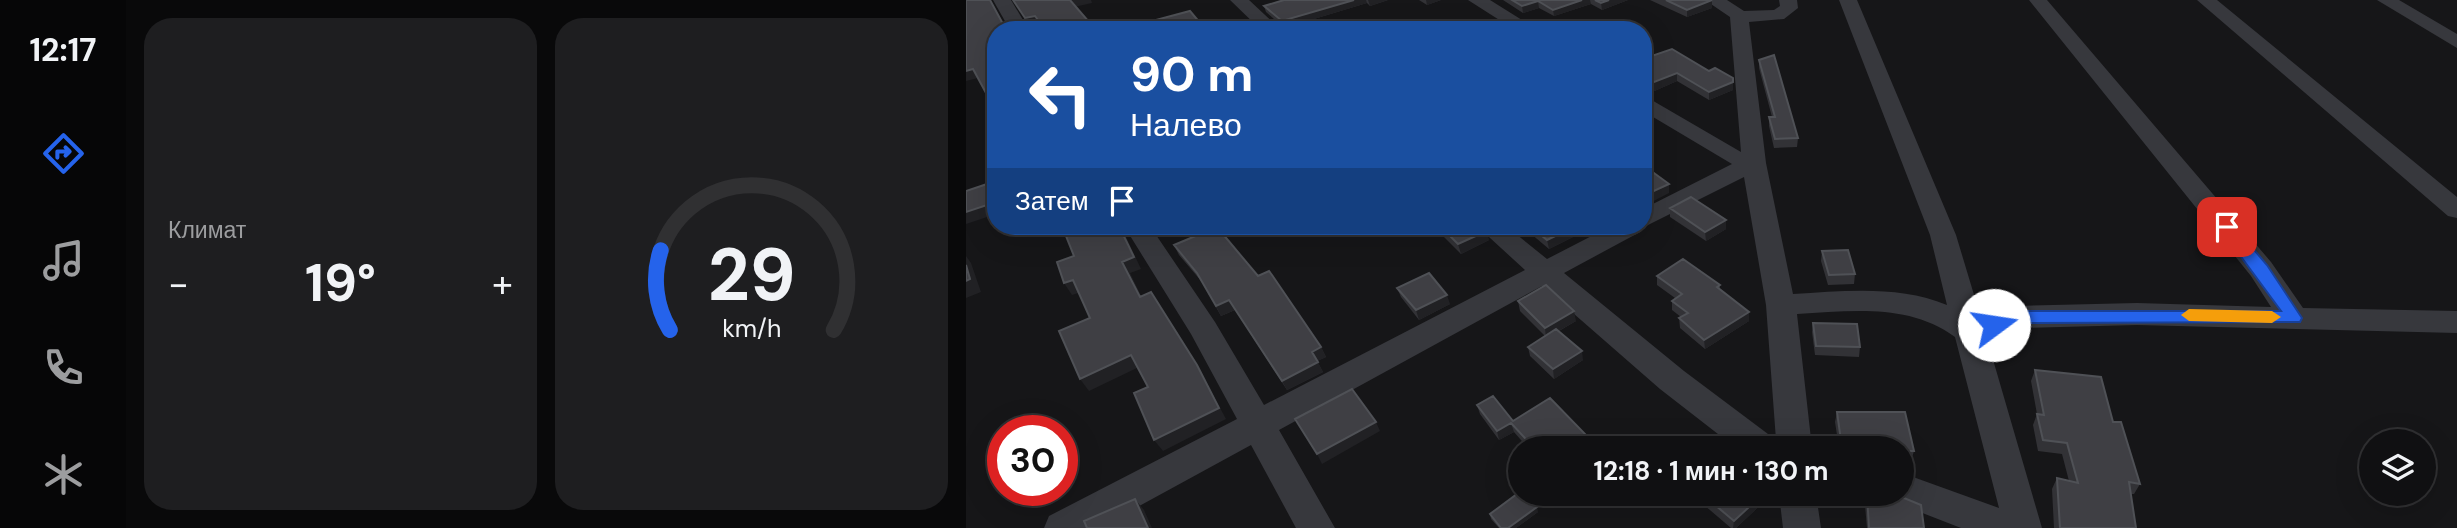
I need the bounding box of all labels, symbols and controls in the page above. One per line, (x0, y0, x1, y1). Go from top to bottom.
text: 12:17 (29, 29, 97, 71)
text: 90 m (1130, 42, 1253, 106)
icon: left (1015, 49, 1106, 140)
text: Налево (1130, 104, 1242, 146)
icon: directions (39, 129, 88, 178)
icon: arrive (1103, 182, 1141, 220)
text: Затем (1015, 184, 1089, 218)
pin (2197, 197, 2257, 257)
icon: arrive (2208, 208, 2246, 246)
text: Климат (168, 215, 246, 245)
text: 29 (708, 228, 795, 323)
icon: music (39, 236, 88, 285)
text: 19° (305, 249, 376, 317)
text: − (168, 259, 189, 309)
text: + (492, 259, 513, 309)
position arrow (1957, 288, 2031, 362)
text: km/h (722, 312, 781, 345)
icon: phone (39, 343, 88, 392)
speed limit sign: 30 (987, 415, 1078, 506)
map controls (2359, 429, 2436, 506)
button: layers (2359, 429, 2436, 506)
icon: climate (39, 450, 88, 499)
text: 12:18 · 1 мин · 130 m (1593, 454, 1829, 488)

